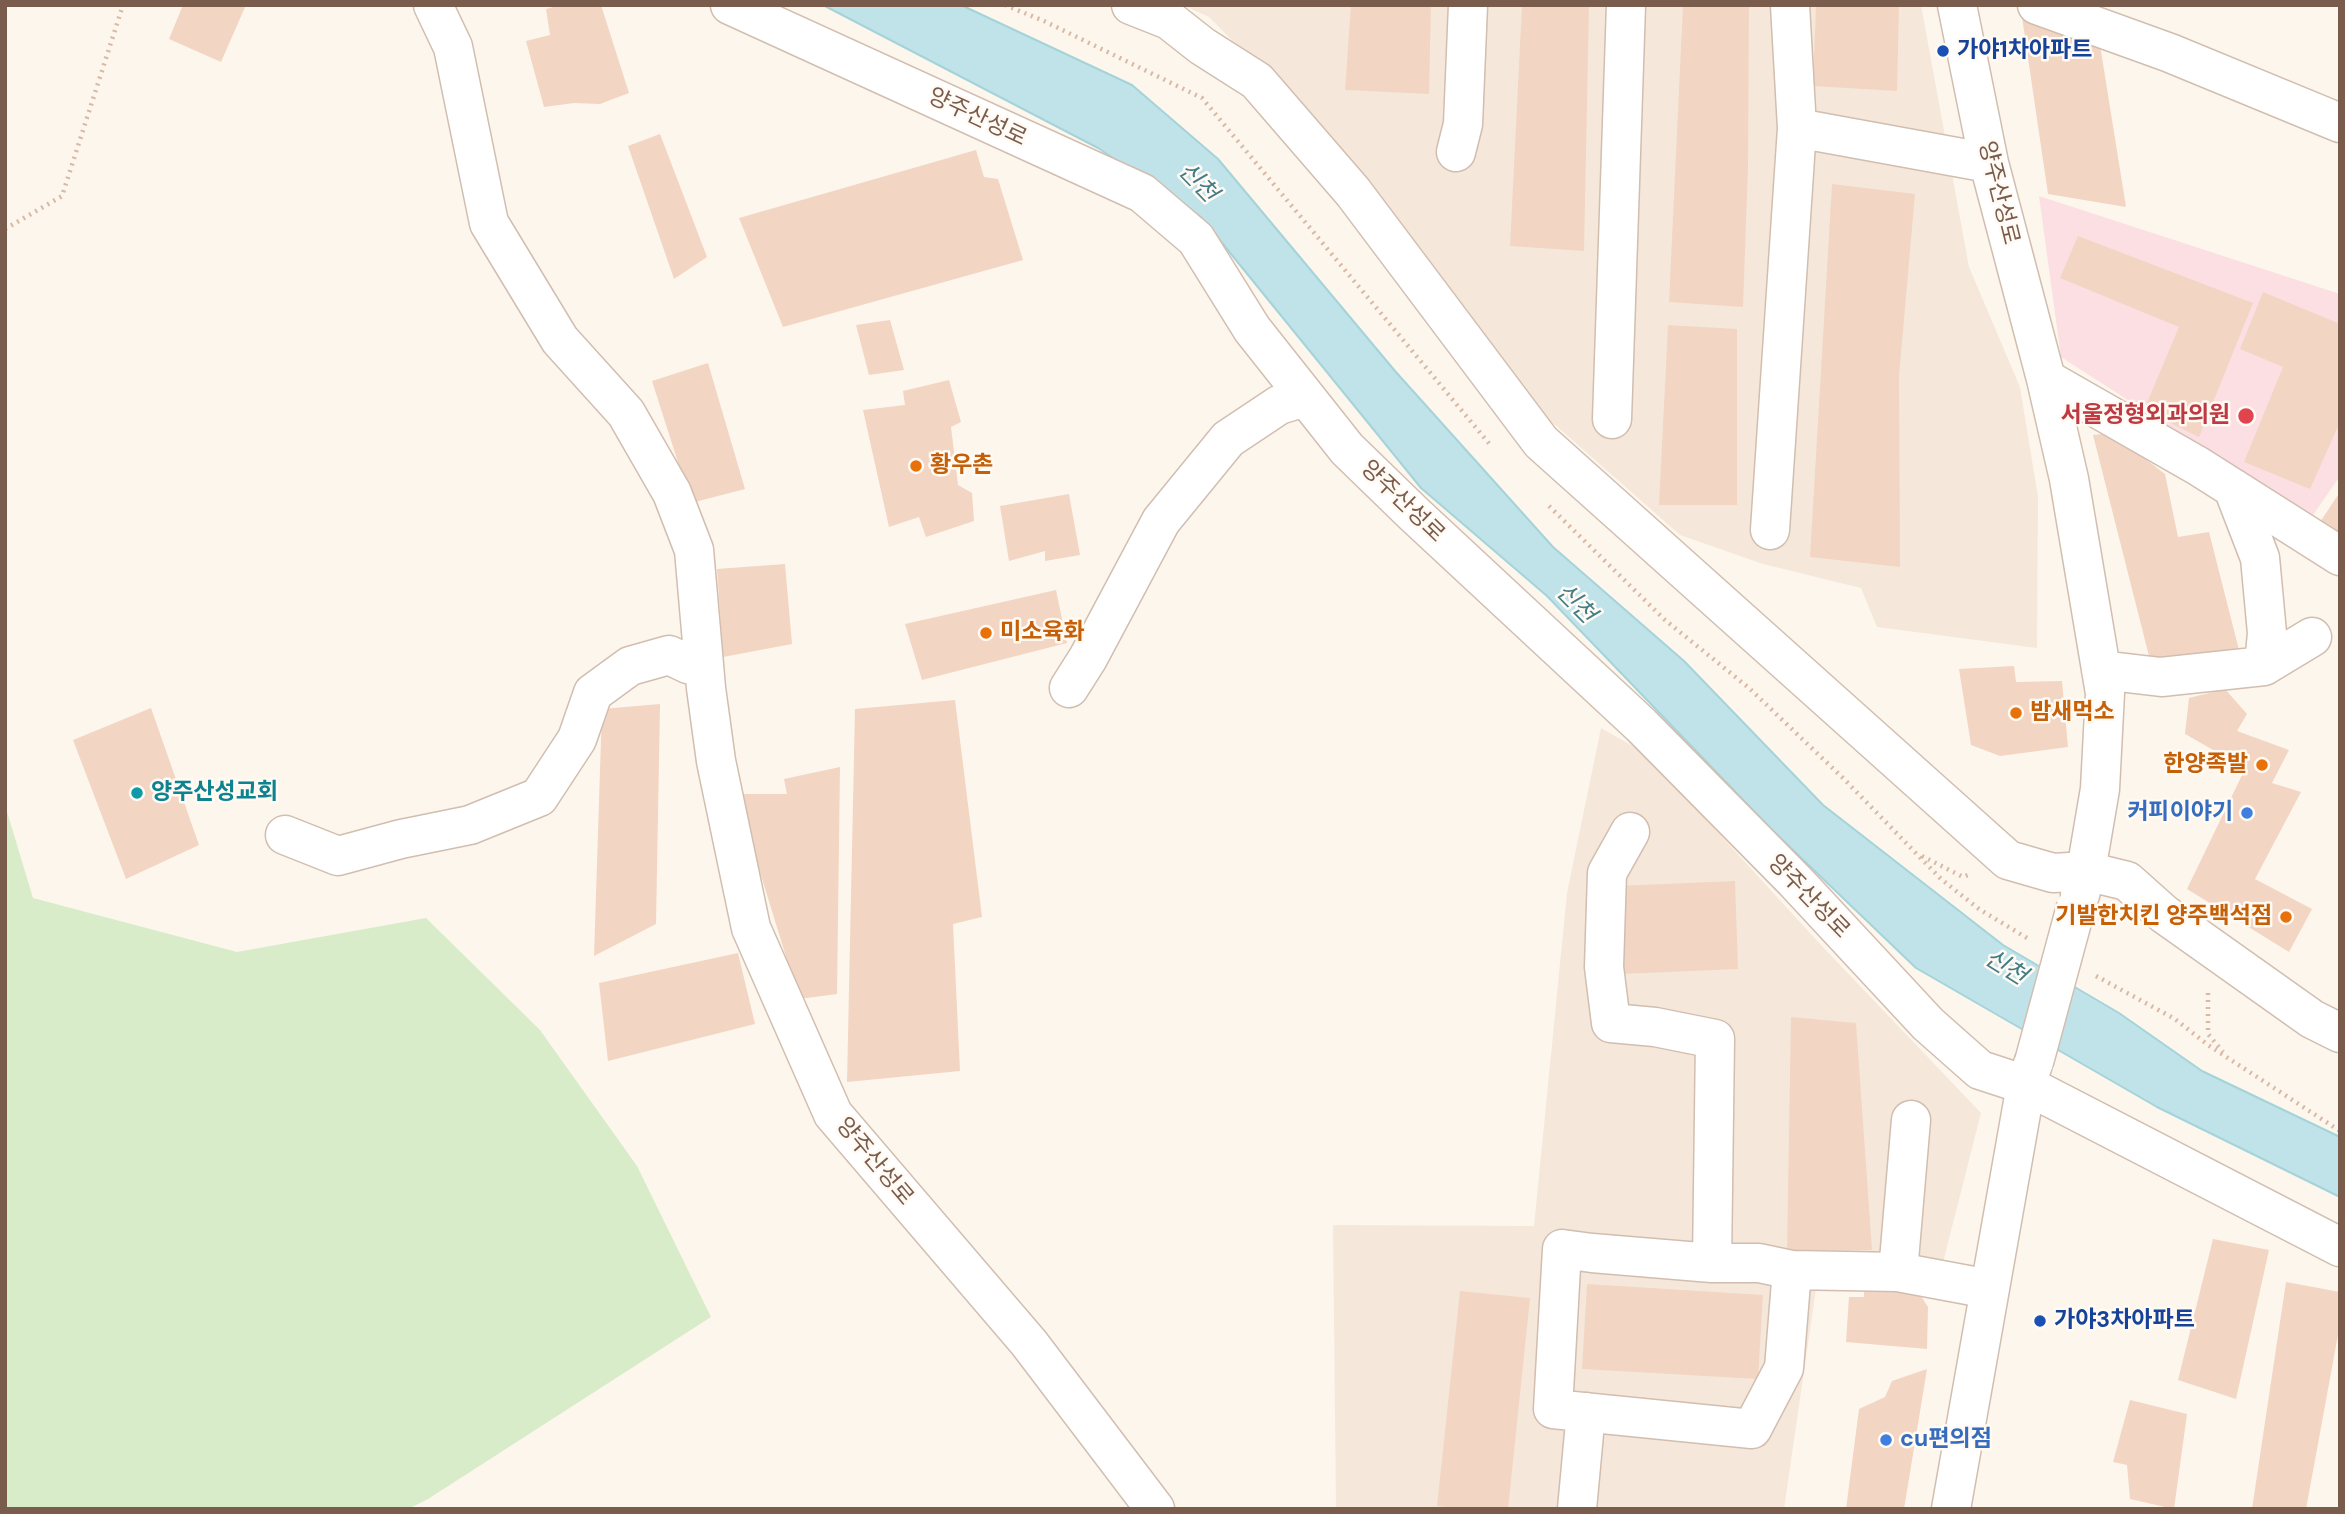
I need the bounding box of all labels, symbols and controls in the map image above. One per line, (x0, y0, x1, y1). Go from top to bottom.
place label: 가야1차아파트 (1957, 37, 2092, 65)
marker: 가야1차아파트 (1935, 43, 1951, 59)
street label: 양주산성로 (923, 83, 1031, 153)
street label: 양주산성로 (1972, 138, 2024, 248)
water label: 신천 (1171, 157, 1223, 209)
place label: 서울정형외과의원 (2061, 402, 2230, 430)
marker: 서울정형외과의원 (2236, 406, 2256, 426)
place label: 황우촌 (930, 452, 993, 480)
street label: 양주산성로 (1354, 455, 1450, 549)
marker: 황우촌 (908, 458, 924, 474)
water label: 신천 (1549, 578, 1601, 630)
place label: 미소육화 (1000, 619, 1085, 647)
marker: 미소육화 (978, 625, 994, 641)
place label: 밤새먹소 (2030, 699, 2115, 727)
marker: 밤새먹소 (2008, 705, 2024, 721)
place label: 한양족발 (2163, 751, 2248, 779)
marker: 한양족발 (2254, 757, 2270, 773)
place label: 양주산성교회 (151, 779, 278, 807)
marker: 양주산성교회 (129, 785, 145, 801)
place label: 커피이야기 (2127, 799, 2233, 827)
marker: 커피이야기 (2239, 805, 2255, 821)
street label: 양주산성로 (1761, 849, 1855, 945)
place label: 기발한치킨 양주백석점 (2055, 903, 2272, 931)
marker: 기발한치킨 양주백석점 (2278, 909, 2294, 925)
water label: 신천 (1979, 944, 2031, 992)
street label: 양주산성로 (829, 1113, 919, 1211)
place label: 가야3차아파트 (2054, 1307, 2195, 1335)
marker: 가야3차아파트 (2032, 1313, 2048, 1329)
place label: cu편의점 (1900, 1426, 1992, 1454)
marker: cu편의점 (1878, 1432, 1894, 1448)

